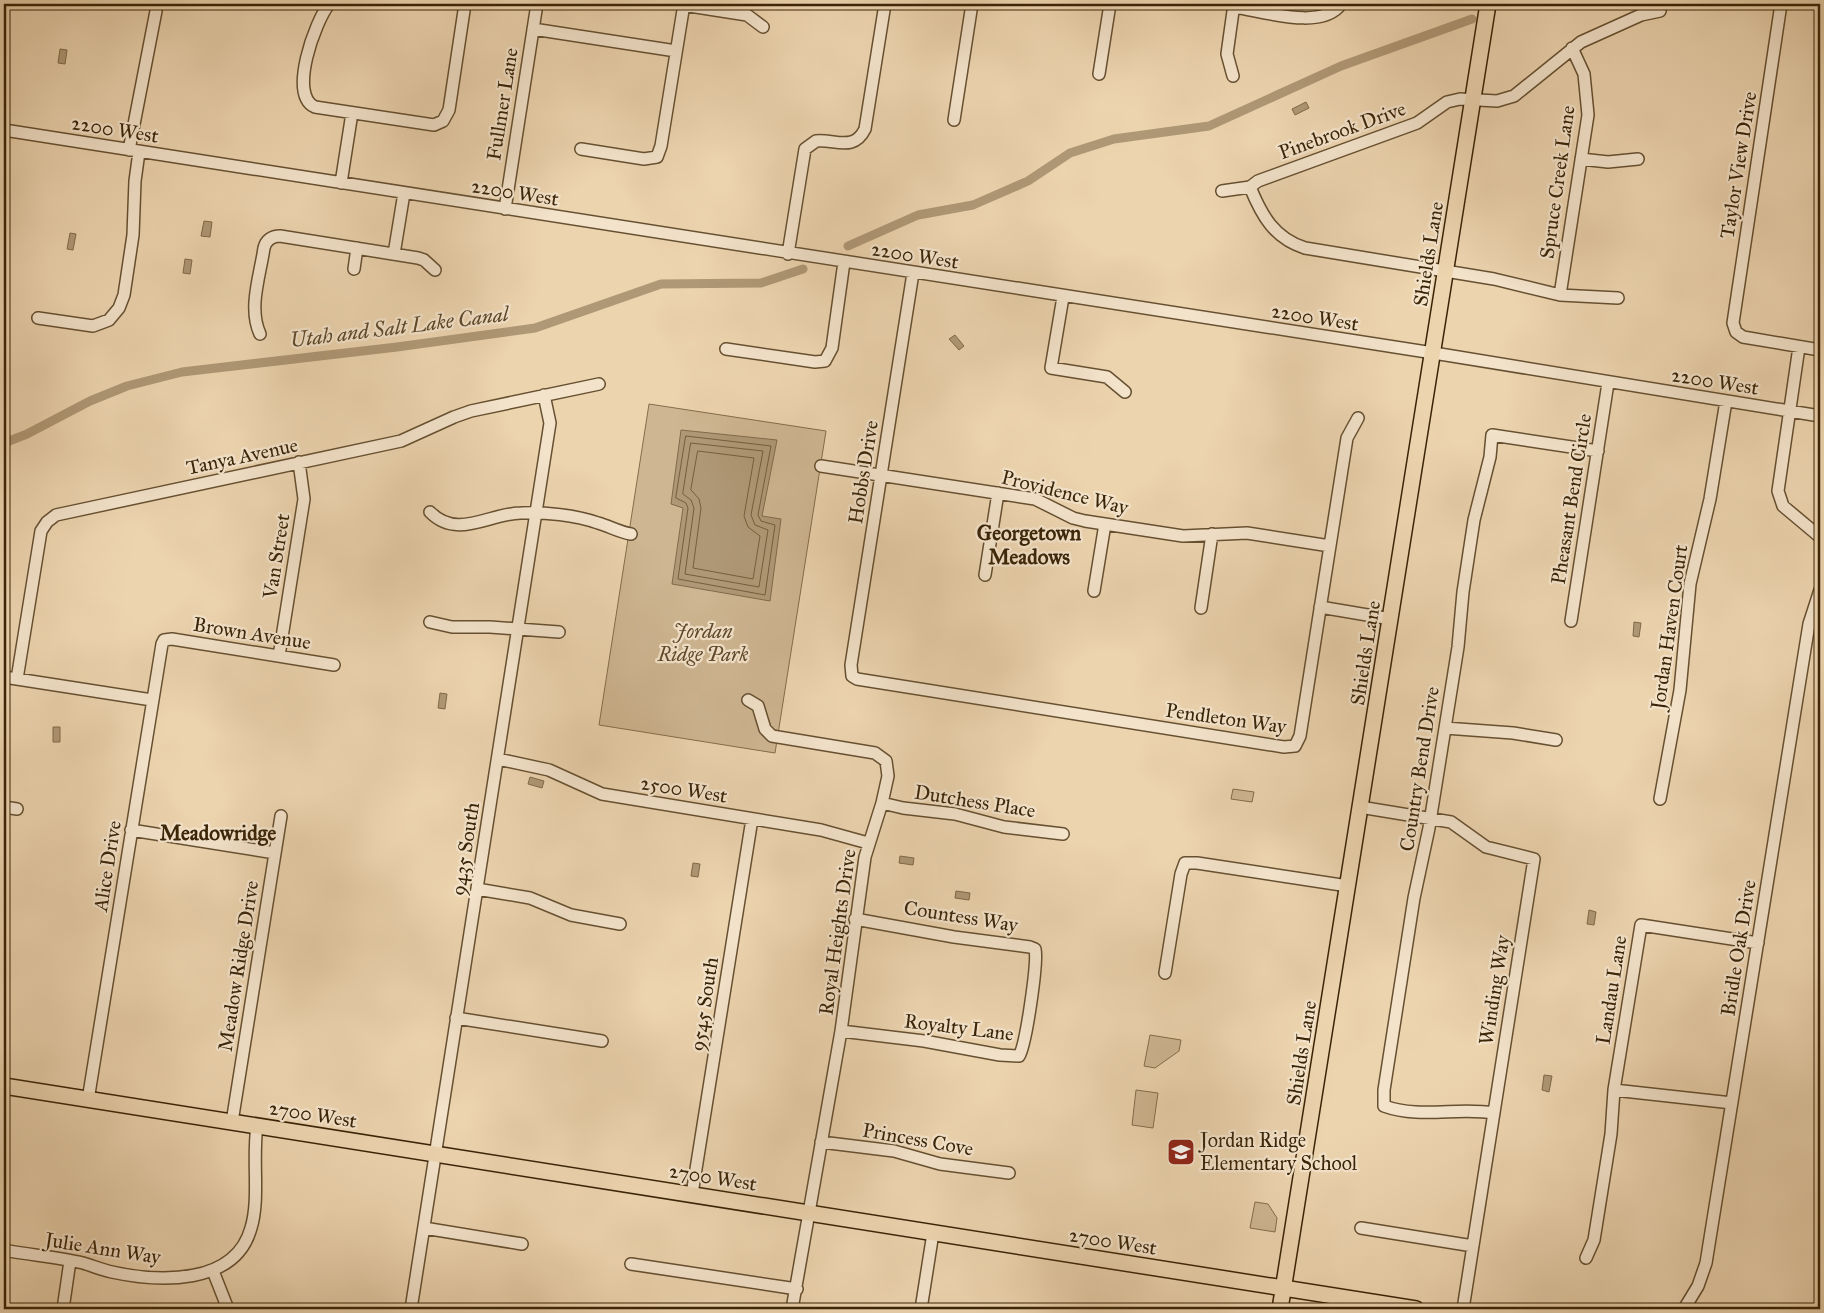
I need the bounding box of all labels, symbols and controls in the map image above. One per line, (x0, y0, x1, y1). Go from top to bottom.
street label: Fullmer Lane (481, 46, 523, 162)
street label: Taylor View Drive (1715, 90, 1761, 240)
street label: Pinebrook Drive (1275, 96, 1409, 164)
street label: Spruce Creek Lane (1534, 104, 1580, 260)
street label: 2200 West (70, 110, 160, 148)
street label: 2200 West (470, 173, 560, 211)
street label: Shields Lane (1408, 200, 1448, 308)
street label: 2200 West (870, 236, 960, 274)
street label: 2200 West (1270, 298, 1360, 336)
water label: Utah and Salt Lake Canal (288, 300, 512, 353)
street label: 2200 West (1670, 362, 1760, 400)
street label: Pheasant Bend Circle (1546, 412, 1596, 586)
street label: Hobbs Drive (843, 418, 883, 526)
street label: Tanya Avenue (184, 432, 300, 480)
street label: Providence Way (999, 465, 1131, 519)
street label: Van Street (257, 512, 295, 601)
district label: Georgetown Meadows (977, 520, 1082, 570)
street label: Jordan Haven Court (1645, 543, 1693, 713)
street label: Shields Lane (1345, 599, 1385, 707)
street label: Brown Avenue (191, 612, 313, 654)
park label: Jordan Ridge Park (657, 619, 748, 666)
street label: Country Bend Drive (1394, 685, 1444, 853)
street label: Pendleton Way (1164, 698, 1289, 738)
street label: 2500 West (639, 770, 729, 808)
street label: Dutchess Place (913, 780, 1037, 822)
street label: 9435 South (446, 801, 484, 897)
street label: Alice Drive (88, 819, 126, 914)
district label: Meadowridge (160, 820, 277, 846)
street label: Royal Heights Drive (813, 847, 862, 1017)
street label: Bridle Oak Drive (1715, 878, 1761, 1018)
street label: Meadow Ridge Drive (213, 879, 264, 1053)
street label: Countess Way (902, 895, 1020, 937)
street label: Winding Way (1473, 933, 1516, 1047)
street label: Landau Lane (1591, 934, 1631, 1046)
street label: 9545 South (685, 955, 723, 1053)
street label: Shields Lane (1281, 999, 1321, 1107)
street label: Royalty Lane (903, 1008, 1015, 1046)
street label: 2700 West (267, 1095, 359, 1133)
street label: Princess Cove (861, 1117, 975, 1161)
place label: Jordan Ridge Elementary School (1198, 1128, 1358, 1175)
school or university icon: Jordan Ridge Elementary School (1166, 1137, 1196, 1167)
street label: 2700 West (667, 1158, 759, 1196)
street label: 2700 West (1067, 1222, 1159, 1260)
street label: Julie Ann Way (41, 1227, 163, 1270)

